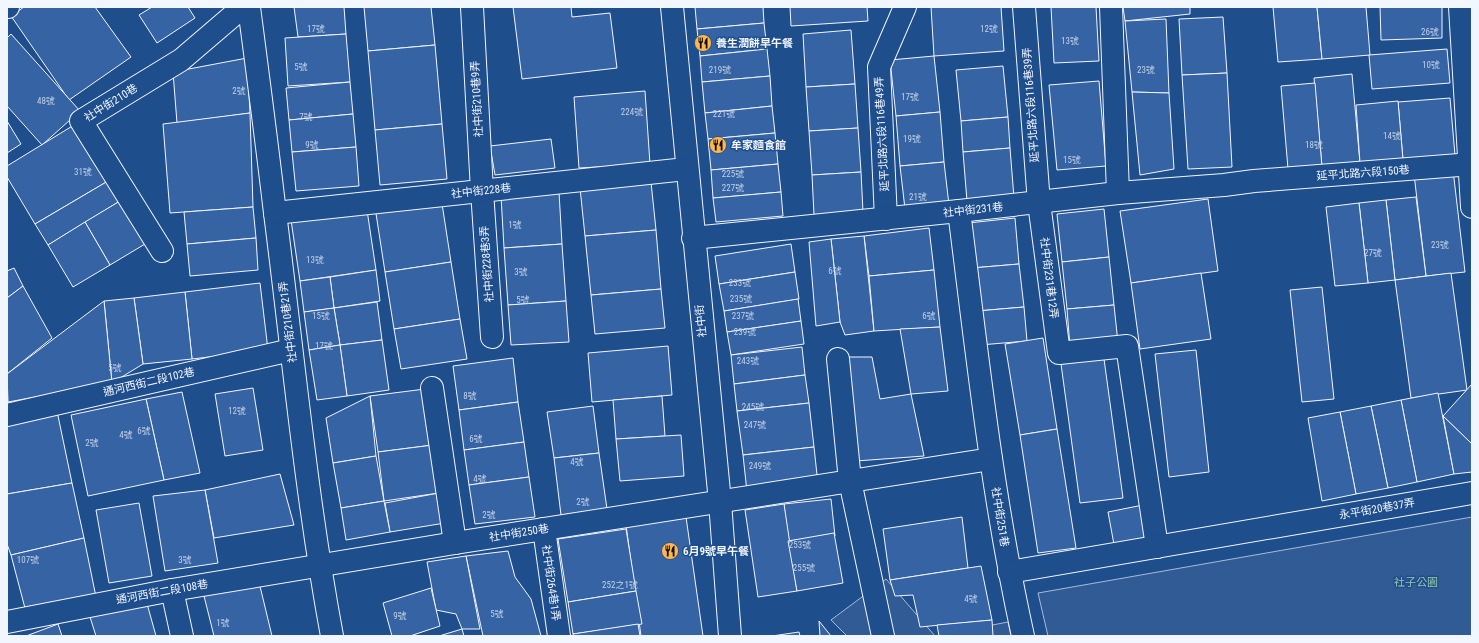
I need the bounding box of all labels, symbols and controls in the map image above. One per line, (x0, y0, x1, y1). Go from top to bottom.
house number: 17號 (307, 24, 325, 34)
house number: 12號 (980, 24, 998, 34)
house number: 26號 (1421, 27, 1439, 37)
restaurant icon: 養生潤餅早午餐 (693, 33, 713, 53)
house number: 13號 (1061, 36, 1079, 46)
place label: 養生潤餅早午餐 (716, 37, 793, 50)
street label: 延平北路六段116巷39弄 (1020, 47, 1042, 163)
street label: 社中街210巷9弄 (469, 60, 485, 138)
house number: 10號 (1422, 60, 1440, 70)
house number: 5號 (294, 62, 308, 72)
house number: 219號 (709, 65, 731, 75)
house number: 23號 (1137, 65, 1155, 75)
street label: 延平北路六段116巷49弄 (872, 76, 892, 192)
street label: 社中街210巷 (82, 82, 140, 124)
house number: 2號 (232, 86, 246, 96)
house number: 17號 (901, 92, 919, 102)
house number: 48號 (37, 96, 55, 106)
house number: 224號 (621, 107, 643, 117)
house number: 221號 (713, 109, 735, 119)
house number: 7號 (299, 112, 313, 122)
house number: 14號 (1383, 131, 1401, 141)
house number: 19號 (903, 134, 921, 144)
restaurant icon: 牟家麵食館 (708, 135, 728, 155)
place label: 牟家麵食館 (731, 139, 786, 152)
house number: 9號 (305, 140, 319, 150)
house number: 18號 (1305, 140, 1323, 150)
house number: 15號 (1063, 155, 1081, 165)
street label: 延平北路六段150巷 (1316, 163, 1410, 183)
house number: 31號 (74, 167, 92, 177)
house number: 225號 (722, 169, 744, 179)
street label: 社中街228巷 (450, 181, 512, 201)
house number: 227號 (722, 183, 744, 193)
house number: 21號 (909, 192, 927, 202)
street label: 社中街231巷 (942, 200, 1004, 220)
house number: 1號 (508, 220, 522, 230)
street label: 社中街228巷3弄 (478, 225, 496, 303)
street label: 社中街231巷12弄 (1038, 236, 1060, 320)
house number: 23號 (1431, 240, 1449, 250)
house number: 27號 (1364, 248, 1382, 258)
house number: 13號 (306, 255, 324, 265)
house number: 6號 (828, 266, 842, 276)
house number: 3號 (514, 267, 528, 277)
house number: 233號 (729, 278, 751, 288)
street label: 社中街210巷21弄 (277, 280, 299, 364)
house number: 235號 (730, 294, 752, 304)
house number: 5號 (516, 295, 530, 305)
street label: 社中街 (693, 304, 709, 338)
house number: 15號 (312, 311, 330, 321)
house number: 237號 (732, 311, 754, 321)
house number: 6號 (922, 311, 936, 321)
house number: 239號 (734, 327, 756, 337)
house number: 17號 (315, 341, 333, 351)
house number: 243號 (737, 356, 759, 366)
house number: 5號 (108, 363, 122, 373)
street label: 通河西街二段102巷 (102, 365, 196, 399)
house number: 8號 (463, 391, 477, 401)
house number: 245號 (742, 402, 764, 412)
house number: 12號 (228, 406, 246, 416)
house number: 247號 (744, 420, 766, 430)
house number: 6號 (137, 426, 151, 436)
house number: 4號 (119, 430, 133, 440)
house number: 6號 (469, 434, 483, 444)
house number: 2號 (85, 438, 99, 448)
house number: 4號 (570, 457, 584, 467)
house number: 249號 (749, 461, 771, 471)
house number: 4號 (473, 474, 487, 484)
street label: 社中街251巷 (989, 486, 1011, 548)
street label: 永平街20巷37弄 (1338, 496, 1416, 522)
house number: 2號 (576, 497, 590, 507)
house number: 2號 (482, 510, 496, 520)
street label: 社中街250巷 (488, 522, 550, 544)
house number: 253號 (789, 540, 811, 550)
restaurant icon: 6月9號早午餐 (660, 541, 680, 561)
street label: 社中街264巷1弄 (539, 544, 563, 622)
place label: 6月9號早午餐 (683, 545, 749, 558)
house number: 107號 (17, 555, 39, 565)
house number: 3號 (178, 555, 192, 565)
house number: 255號 (793, 563, 815, 573)
park label: 社子公園 (1394, 576, 1438, 589)
street label: 通河西街二段108巷 (115, 577, 209, 607)
house number: 252之1號 (602, 580, 638, 590)
house number: 4號 (964, 594, 978, 604)
house number: 5號 (490, 609, 504, 619)
house number: 9號 (393, 611, 407, 621)
house number: 1號 (216, 618, 230, 628)

